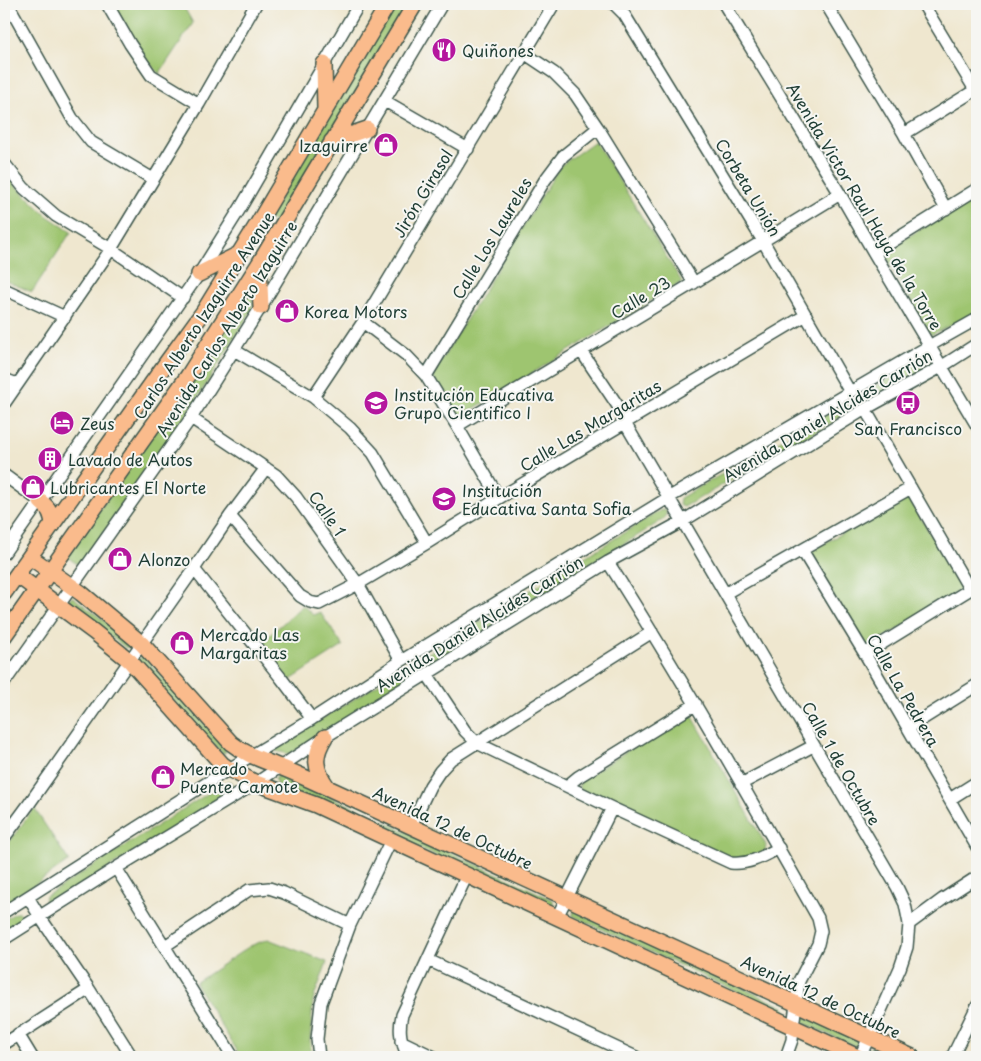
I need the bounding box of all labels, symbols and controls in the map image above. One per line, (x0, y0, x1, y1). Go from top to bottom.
restaurant icon: Quiñones (431, 37, 457, 63)
place label: Quiñones (462, 38, 534, 62)
street label: Avenida Victor Raul Haya de la Torre (781, 78, 949, 334)
shop icon: Izaguirre (373, 132, 399, 158)
place label: Izaguirre (299, 133, 368, 157)
street label: Corbeta Unión (710, 134, 788, 240)
street label: Jirón Girasol (386, 144, 458, 242)
street label: Calle Los Laureles (445, 173, 537, 303)
street label: Carlos Alberto Izaguirre Avenue (127, 206, 280, 424)
street label: Avenida Carlos Alberto Izaguirre (149, 215, 303, 441)
street label: Calle 23 (606, 270, 674, 324)
shop icon: Korea Motors (274, 298, 300, 324)
place label: Korea Motors (304, 299, 407, 323)
street label: Avenida Daniel Alcides Carrión (718, 343, 936, 487)
street label: Calle Las Margaritas (515, 373, 665, 477)
place label: Institución Educativa Grupo Cientifico I (394, 382, 554, 424)
school or university icon: Institución Educativa Grupo Cientifico I (363, 390, 389, 416)
bus stop icon: San Francisco (895, 390, 921, 416)
hotel icon: Zeus (49, 410, 75, 436)
place label: Zeus (80, 411, 115, 435)
place label: San Francisco (854, 416, 962, 440)
building icon: Lavado de Autos (37, 446, 63, 472)
place label: Lavado de Autos (68, 447, 193, 471)
shop icon: Lubricantes El Norte (20, 474, 46, 500)
place label: Lubricantes El Norte (50, 475, 206, 499)
place label: Institución Educativa Santa Sofia (462, 478, 632, 520)
street label: Calle 1 (304, 485, 352, 541)
school or university icon: Institución Educativa Santa Sofia (431, 486, 457, 512)
shop icon: Alonzo (107, 546, 133, 572)
place label: Alonzo (138, 547, 190, 571)
street label: Avenida Daniel Alcides Carrión (371, 549, 587, 697)
place label: Mercado Las Margaritas (200, 622, 299, 664)
street label: Calle La Pedrera (862, 629, 946, 751)
shop icon: Mercado Las Margaritas (169, 630, 195, 656)
street label: Calle 1 de Octubre (797, 697, 887, 829)
place label: Mercado Puente Camote (180, 756, 298, 798)
shop icon: Mercado Puente Camote (150, 764, 176, 790)
street label: Avenida 12 de Octubre (369, 779, 537, 875)
street label: Avenida 12 de Octubre (737, 948, 905, 1044)

